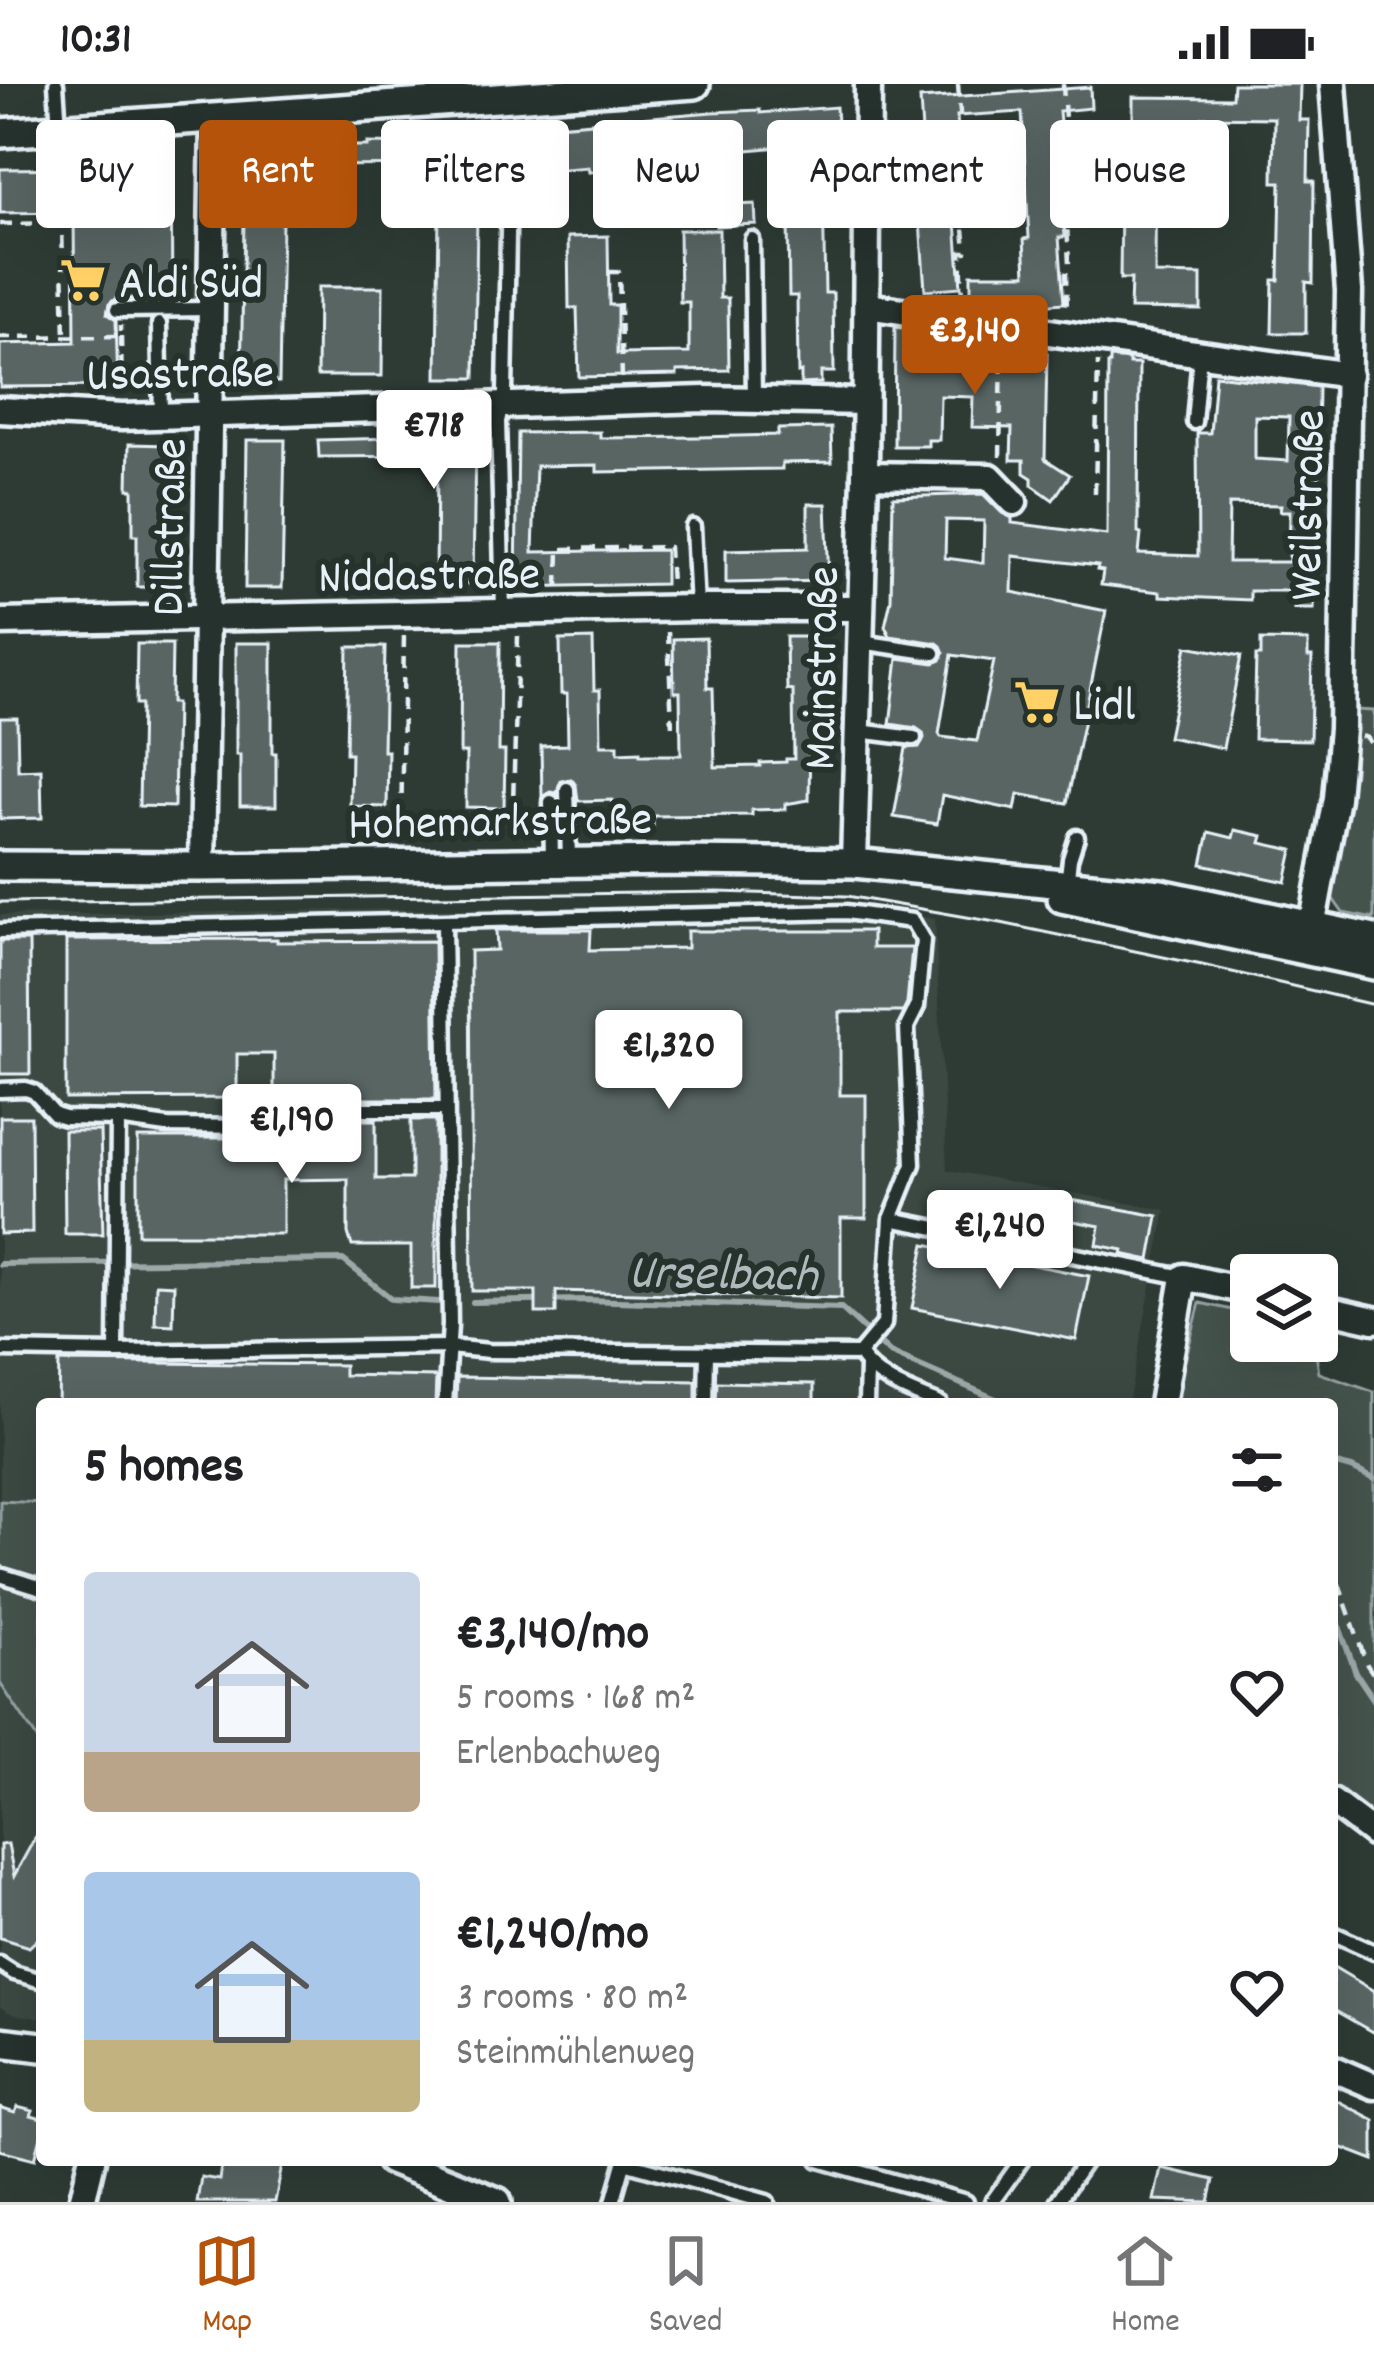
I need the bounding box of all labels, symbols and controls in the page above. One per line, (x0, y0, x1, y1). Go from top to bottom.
text: 10:31 (60, 10, 132, 74)
chip: Buy (36, 120, 175, 228)
chip: Rent (199, 120, 357, 228)
chip: Filters (381, 120, 569, 228)
chip: New (593, 120, 743, 228)
chip: Apartment (767, 120, 1026, 228)
chip: House (1050, 120, 1229, 228)
place label: Aldi Süd (119, 253, 263, 322)
supermarket icon: Aldi Süd (58, 255, 108, 305)
pin: €3,140 (877, 295, 1073, 397)
text: €3,140 (929, 306, 1021, 361)
street label: Usastraße (86, 341, 275, 414)
pin: €718 (363, 390, 505, 492)
text: €718 (404, 401, 464, 456)
street label: Weilstraße (1275, 409, 1348, 601)
street label: Dillstraße (137, 437, 210, 617)
street label: Niddastraße (317, 543, 541, 616)
street label: Mainstraße (789, 566, 862, 771)
place label: Lidl (1073, 675, 1135, 744)
supermarket icon: Lidl (1012, 677, 1062, 727)
street label: Hohemarkstraße (347, 788, 653, 863)
pin: €1,320 (571, 1010, 767, 1112)
text: €1,320 (622, 1021, 716, 1076)
pin: €1,190 (194, 1084, 390, 1186)
text: €1,190 (249, 1095, 335, 1150)
pin: €1,240 (902, 1190, 1098, 1292)
text: €1,240 (954, 1201, 1046, 1256)
water label: Urselbach (628, 1240, 820, 1316)
map controls (1230, 1254, 1338, 1362)
button: layers (1230, 1254, 1338, 1362)
text: 5 homes (84, 1434, 244, 1506)
icon: filters (1224, 1437, 1290, 1503)
text: €3,140/mo (456, 1601, 649, 1673)
icon: home (180, 1620, 324, 1764)
icon: heart (1224, 1659, 1290, 1725)
text: 5 rooms · 168 m² (456, 1673, 695, 1728)
text: Erlenbachweg (456, 1728, 661, 1783)
text: €1,240/mo (456, 1901, 649, 1973)
icon: home (180, 1920, 324, 2064)
icon: heart (1224, 1959, 1290, 2025)
text: 3 rooms · 80 m² (456, 1973, 688, 2028)
text: Steinmühlenweg (456, 2028, 695, 2083)
tab: Map (194, 2228, 260, 2347)
tab: Saved (649, 2228, 723, 2347)
tab: Home (1111, 2228, 1180, 2347)

